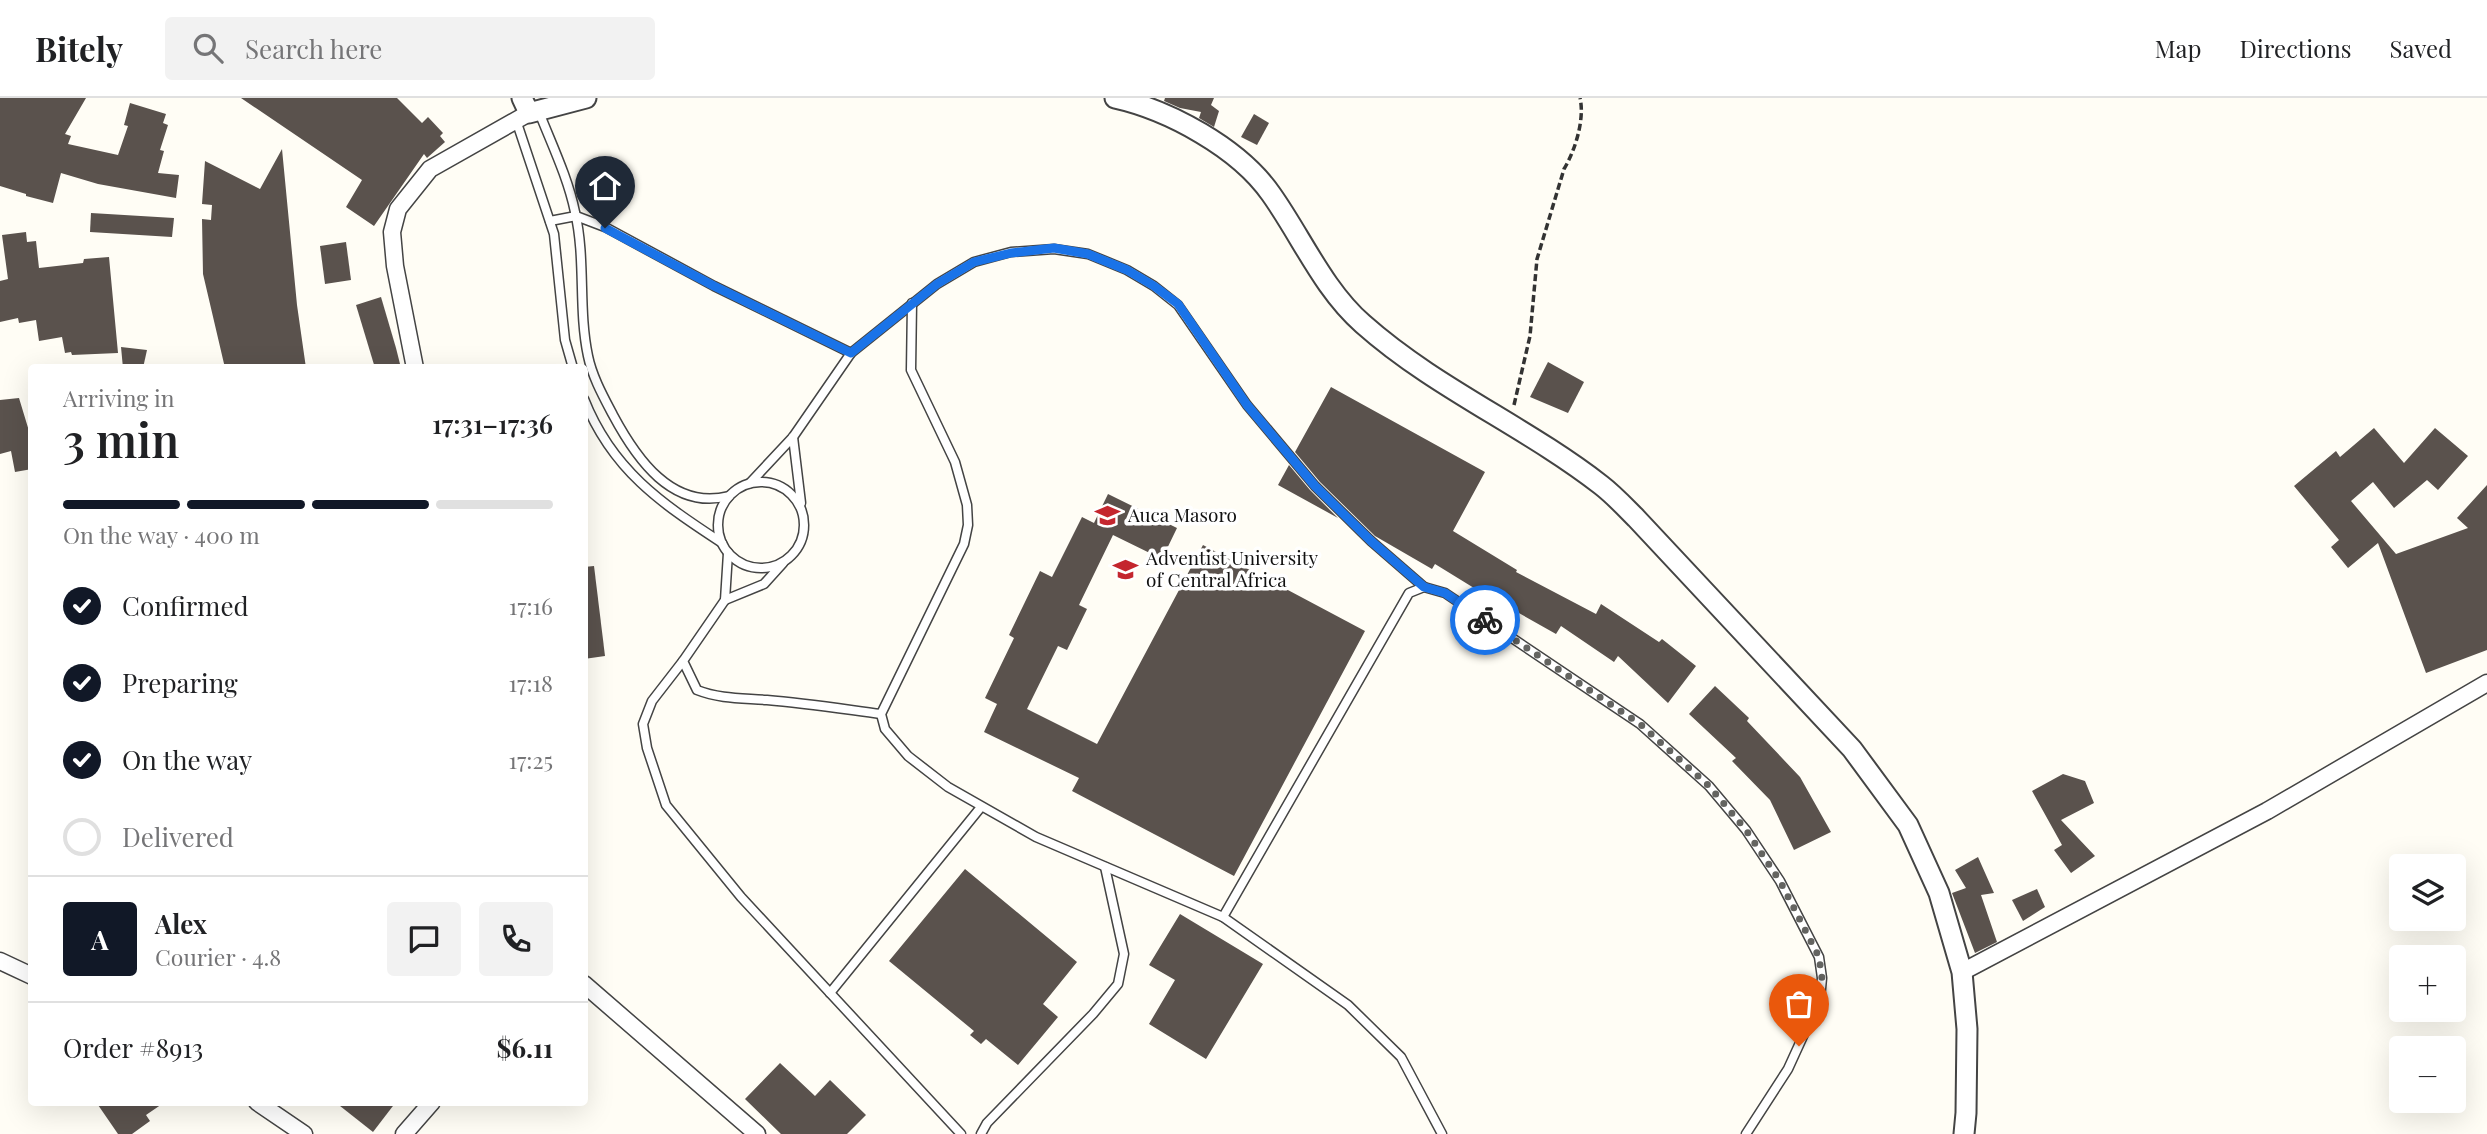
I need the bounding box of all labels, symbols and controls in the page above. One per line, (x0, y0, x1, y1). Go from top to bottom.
search box (165, 17, 655, 80)
text: Bitely (35, 26, 123, 70)
icon: search (189, 29, 227, 67)
text: Search here (245, 31, 383, 66)
text: Map (2155, 32, 2201, 64)
text: Directions (2239, 32, 2352, 64)
text: Saved (2390, 32, 2452, 64)
pin (575, 156, 635, 228)
icon: home (586, 167, 624, 205)
text: Arriving in (63, 382, 175, 413)
text: 17:31–17:36 (432, 406, 553, 441)
text: 3 min (63, 408, 179, 470)
school or university icon: Auca Masoro (1094, 501, 1122, 529)
place label: Auca Masoro (1127, 501, 1237, 527)
text: On the way · 400 m (63, 519, 260, 550)
place label: Adventist University of Central Africa (1145, 544, 1319, 592)
school or university icon: Adventist University of Central Africa (1112, 555, 1140, 583)
courier (1450, 585, 1520, 655)
icon: check (63, 587, 101, 625)
text: Confirmed (122, 588, 249, 623)
text: 17:16 (509, 590, 553, 621)
icon: bike (1466, 601, 1504, 639)
icon: check (63, 664, 101, 702)
text: Preparing (122, 665, 238, 700)
text: 17:18 (509, 667, 553, 698)
icon: check (63, 741, 101, 779)
text: On the way (122, 742, 252, 777)
text: 17:25 (508, 744, 553, 775)
text: Delivered (122, 819, 234, 854)
map controls (2389, 854, 2466, 1113)
button: layers (2389, 854, 2466, 931)
button: chat (387, 902, 461, 976)
button: phone (479, 902, 553, 976)
text: Alex (155, 906, 207, 941)
text: A (91, 922, 109, 957)
text: Courier · 4.8 (155, 941, 281, 972)
button: + (2389, 945, 2466, 1022)
pin (1769, 974, 1829, 1046)
icon: bag (1780, 985, 1818, 1023)
text: Order #8913 (63, 1030, 203, 1065)
text: $6.11 (497, 1030, 553, 1065)
button: − (2389, 1036, 2466, 1113)

